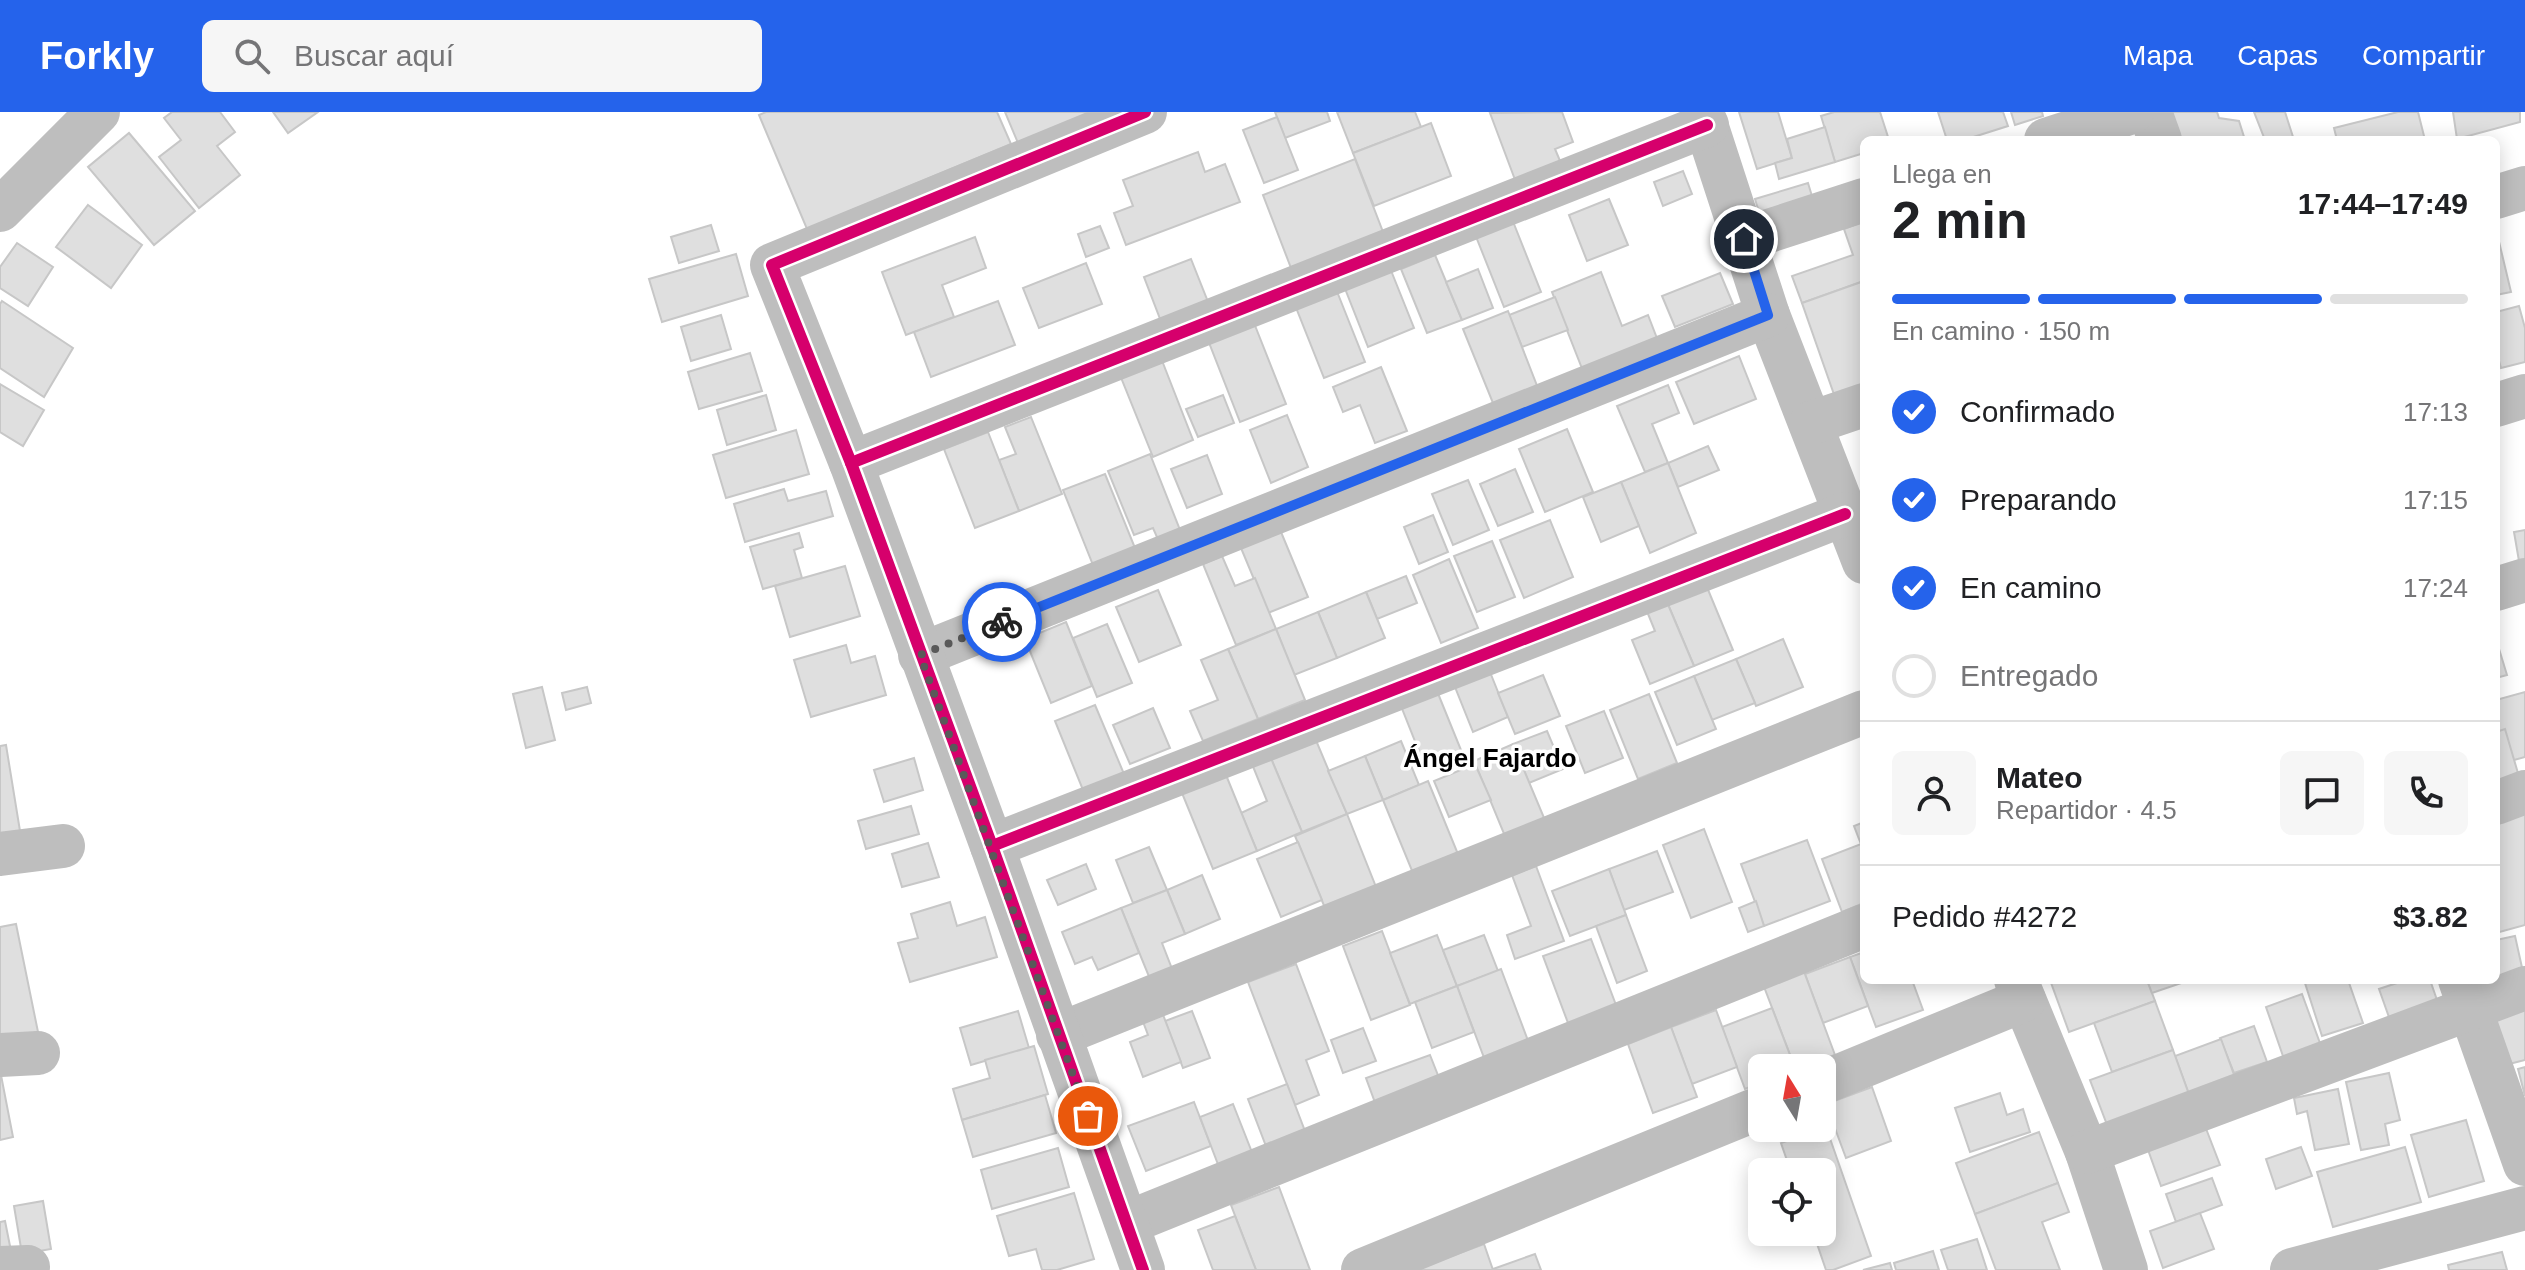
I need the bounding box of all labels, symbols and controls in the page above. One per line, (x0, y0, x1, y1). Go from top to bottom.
search box (202, 20, 762, 92)
icon: search (230, 34, 274, 78)
text: Forkly (40, 35, 154, 77)
text: Buscar aquí (294, 39, 454, 72)
text: Mapa (2123, 40, 2193, 71)
text: Capas (2237, 40, 2318, 71)
text: Compartir (2362, 40, 2485, 71)
text: Llega en (1892, 159, 1992, 189)
text: 17:44–17:49 (2298, 187, 2468, 220)
text: 2 min (1892, 191, 2028, 249)
pin (1710, 205, 1778, 273)
icon: home (1722, 217, 1766, 261)
text: En camino · 150 m (1892, 316, 2110, 346)
icon: check (1892, 390, 1936, 434)
text: Confirmado (1960, 395, 2115, 428)
text: 17:13 (2403, 397, 2468, 427)
icon: check (1892, 478, 1936, 522)
text: Preparando (1960, 483, 2117, 516)
text: 17:15 (2403, 485, 2468, 515)
icon: check (1892, 566, 1936, 610)
text: En camino (1960, 571, 2102, 604)
text: 17:24 (2403, 573, 2468, 603)
courier (962, 582, 1042, 662)
icon: bike (980, 600, 1024, 644)
text: Entregado (1960, 659, 2098, 692)
district label: Ángel Fajardo (1403, 743, 1577, 773)
button: person (1892, 751, 1976, 835)
button: chat (2280, 751, 2364, 835)
button: phone (2384, 751, 2468, 835)
text: Mateo (1996, 761, 2083, 794)
text: Repartidor · 4.5 (1996, 795, 2177, 825)
text: Pedido #4272 (1892, 900, 2077, 933)
text: $3.82 (2393, 900, 2468, 933)
north arrow (1748, 1054, 1836, 1142)
map controls (1748, 1054, 1836, 1246)
pin (1054, 1082, 1122, 1150)
icon: bag (1066, 1094, 1110, 1138)
button: locate (1748, 1158, 1836, 1246)

